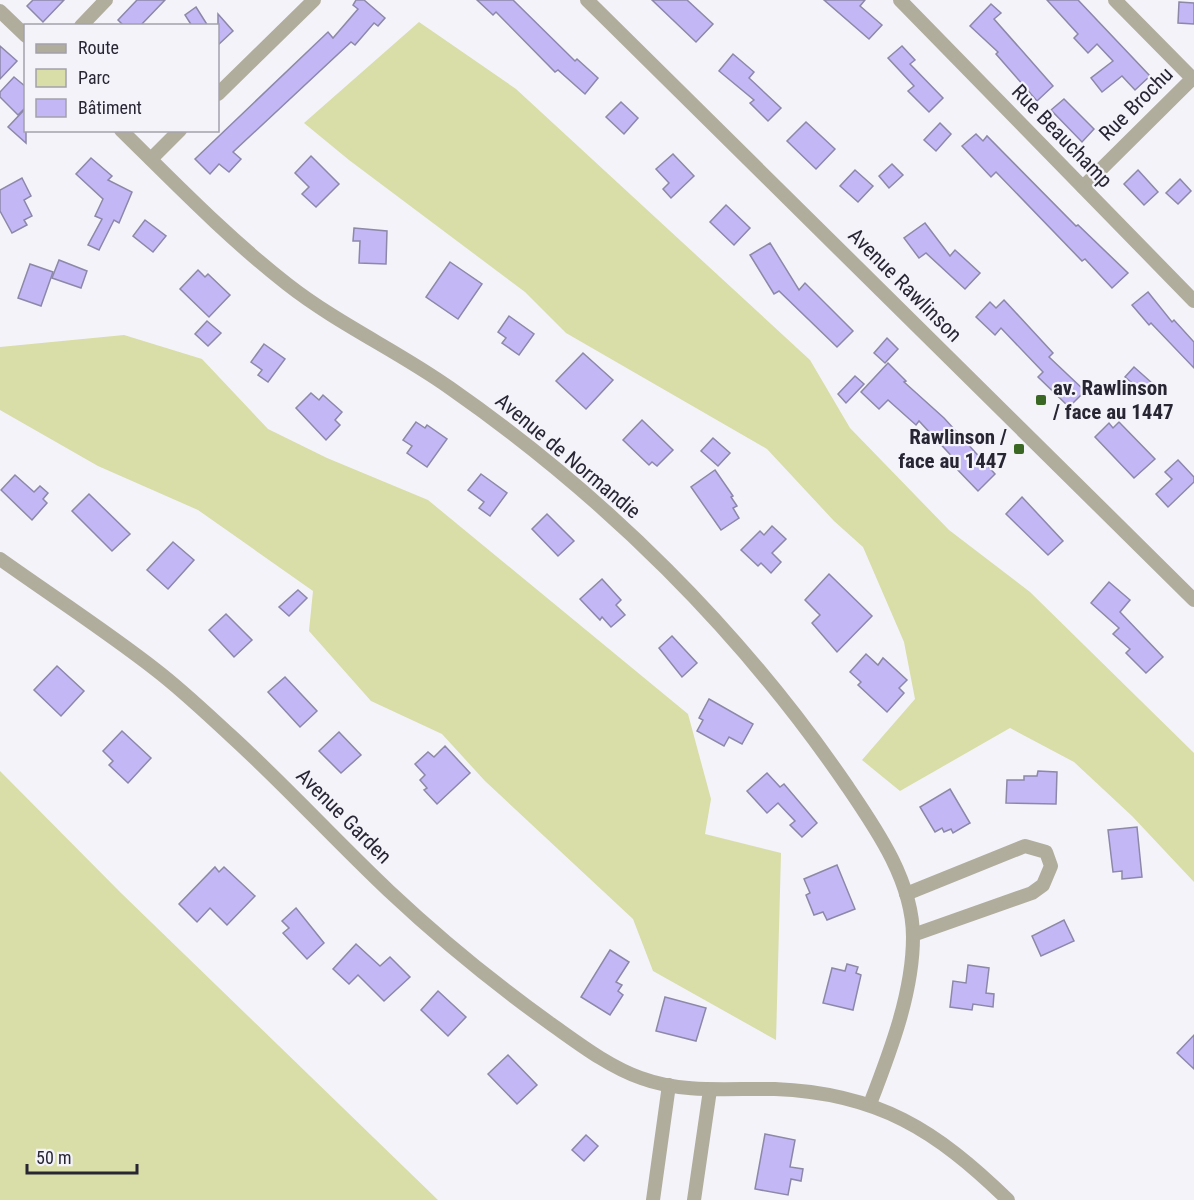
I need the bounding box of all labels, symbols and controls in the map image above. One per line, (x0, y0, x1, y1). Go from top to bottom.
legend (24, 24, 219, 132)
text: Route (78, 37, 119, 58)
street label: Rue Brochu (1094, 62, 1178, 146)
text: Parc (78, 67, 110, 88)
street label: Rue Beauchamp (1007, 80, 1117, 192)
text: Bâtiment (78, 97, 142, 118)
street label: Avenue Rawlinson (843, 223, 967, 347)
place label: av. Rawlinson / face au 1447 (1052, 376, 1174, 424)
street label: Avenue de Normandie (491, 388, 645, 524)
marker: av. Rawlinson / face au 1447 (1034, 393, 1048, 407)
place label: Rawlinson / face au 1447 (898, 425, 1007, 473)
marker: Rawlinson / face au 1447 (1012, 442, 1026, 456)
street label: Avenue Garden (292, 764, 396, 868)
scale bar (27, 1137, 136, 1175)
text: 50 m (36, 1147, 71, 1168)

